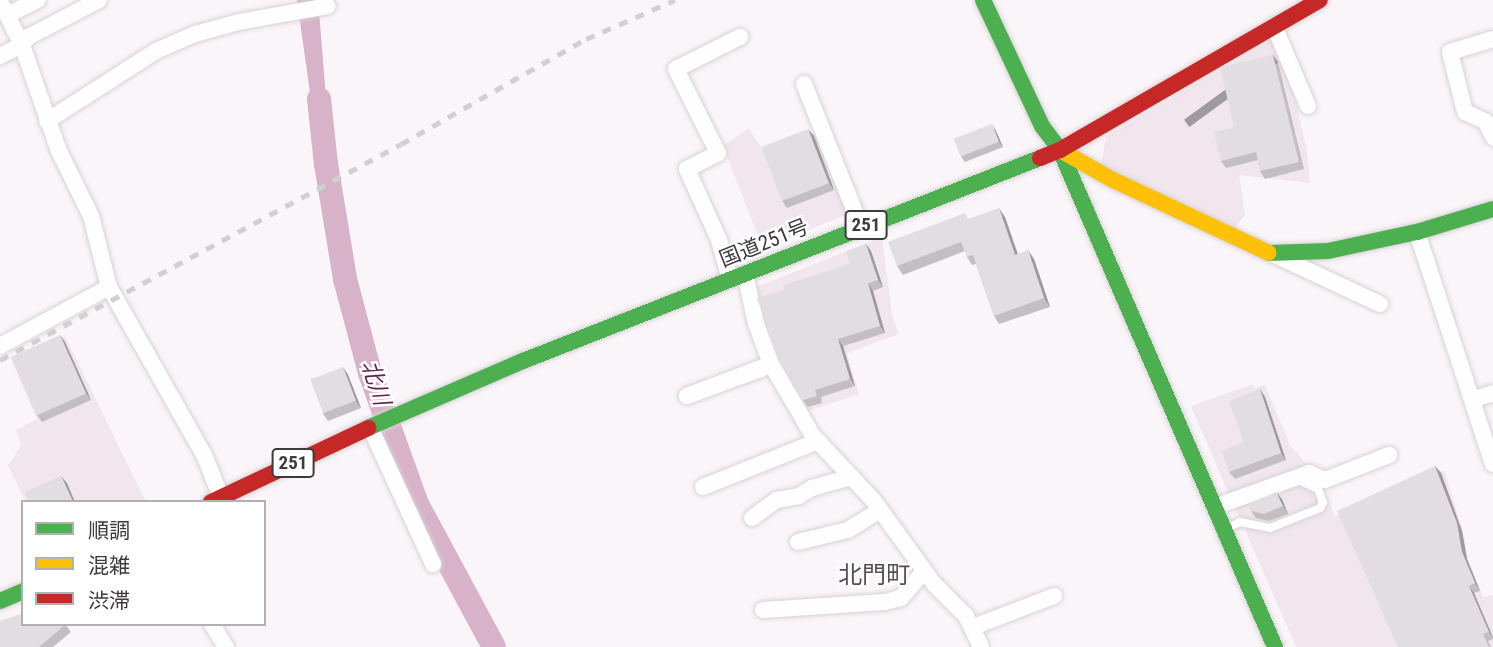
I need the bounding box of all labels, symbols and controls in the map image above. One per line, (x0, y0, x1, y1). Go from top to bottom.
road number: 251 (843, 210, 889, 241)
street label: 国道251号 (716, 214, 812, 272)
water label: 北川 (355, 357, 395, 409)
road number: 251 (270, 447, 316, 478)
legend (21, 500, 266, 626)
text: 順調 (88, 519, 130, 543)
text: 混雑 (88, 554, 130, 578)
district label: 北門町 (838, 562, 910, 590)
text: 渋滞 (88, 589, 130, 613)

